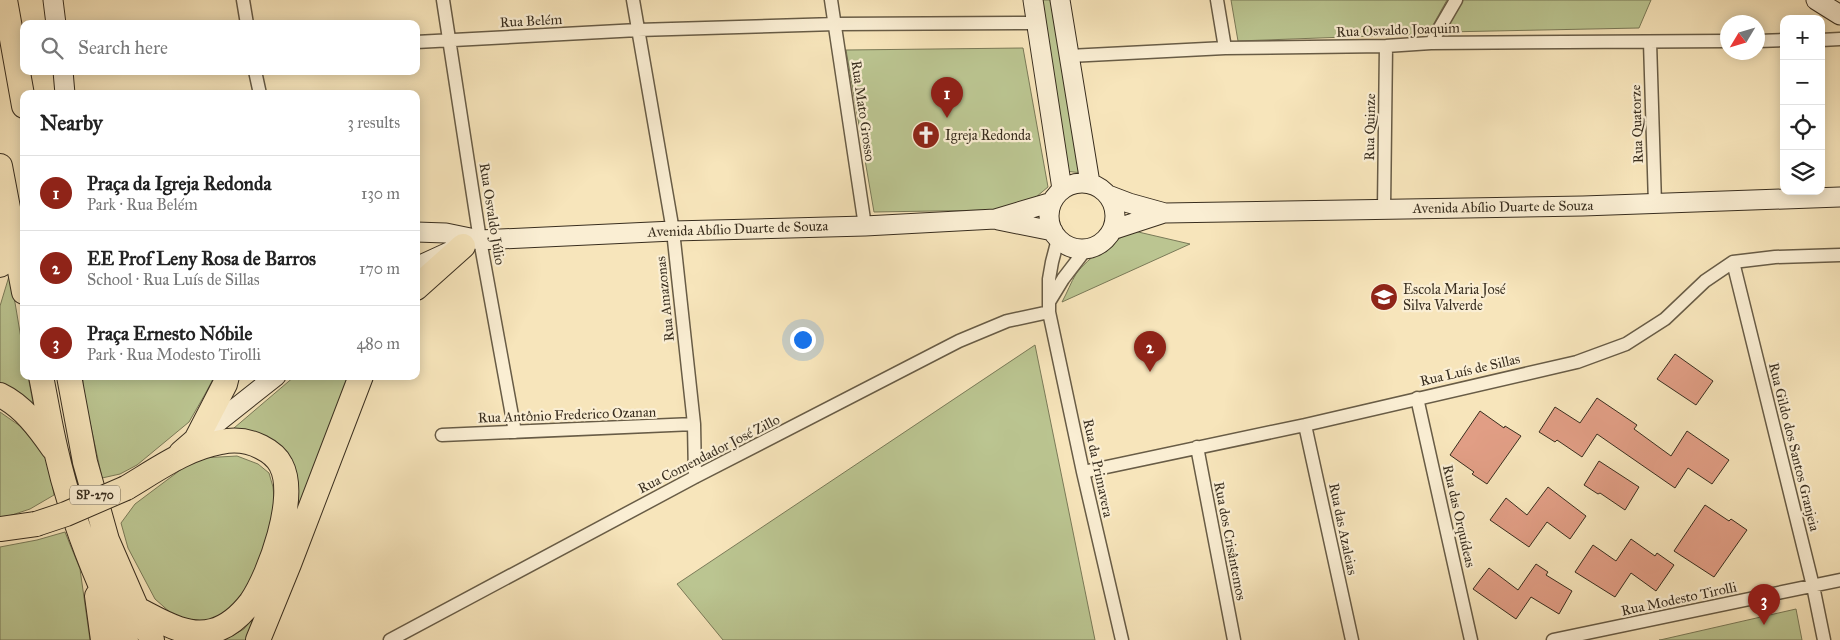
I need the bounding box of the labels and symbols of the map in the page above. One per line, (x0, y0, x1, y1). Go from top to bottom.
street label: Rua Belém (499, 11, 563, 31)
north arrow (1720, 15, 1765, 60)
street label: Rua Osvaldo Joaquim (1336, 19, 1460, 42)
street label: Rua Mato Grosso (848, 60, 878, 162)
pin: 1 (931, 77, 963, 118)
street label: Rua Quatorze (1627, 84, 1647, 164)
street label: Rua Quinze (1361, 93, 1379, 161)
church icon: Igreja Redonda (911, 120, 941, 150)
place label: Igreja Redonda (945, 127, 1031, 144)
street label: Rua Osvaldo Júlio (475, 162, 508, 266)
street label: Avenida Abílio Duarte de Souza (1411, 197, 1594, 217)
street label: Avenida Abílio Duarte de Souza (646, 217, 829, 241)
street label: Rua Amazonas (652, 256, 678, 342)
place label: Escola Maria José Silva Valverde (1403, 281, 1506, 314)
school or university icon: Escola Maria José Silva Valverde (1369, 282, 1399, 312)
your location (790, 327, 816, 353)
pin: 2 (1134, 331, 1166, 372)
street label: Rua Luís de Sillas (1418, 350, 1522, 390)
street label: Rua Gildo dos Santos Granjeia (1765, 361, 1823, 533)
street label: Rua Antônio Frederico Ozanan (477, 403, 657, 427)
street label: Rua Comendador José Zillo (635, 411, 783, 498)
street label: Rua da Primavera (1079, 417, 1117, 519)
street label: Rua das Orquídeas (1438, 463, 1479, 569)
street label: Rua dos Crisântemos (1210, 480, 1250, 602)
street label: Rua das Azaleias (1325, 482, 1361, 576)
road number: SP-270 (70, 486, 120, 504)
street label: Rua Modesto Tirolli (1620, 578, 1739, 620)
pin: 3 (1748, 584, 1780, 625)

